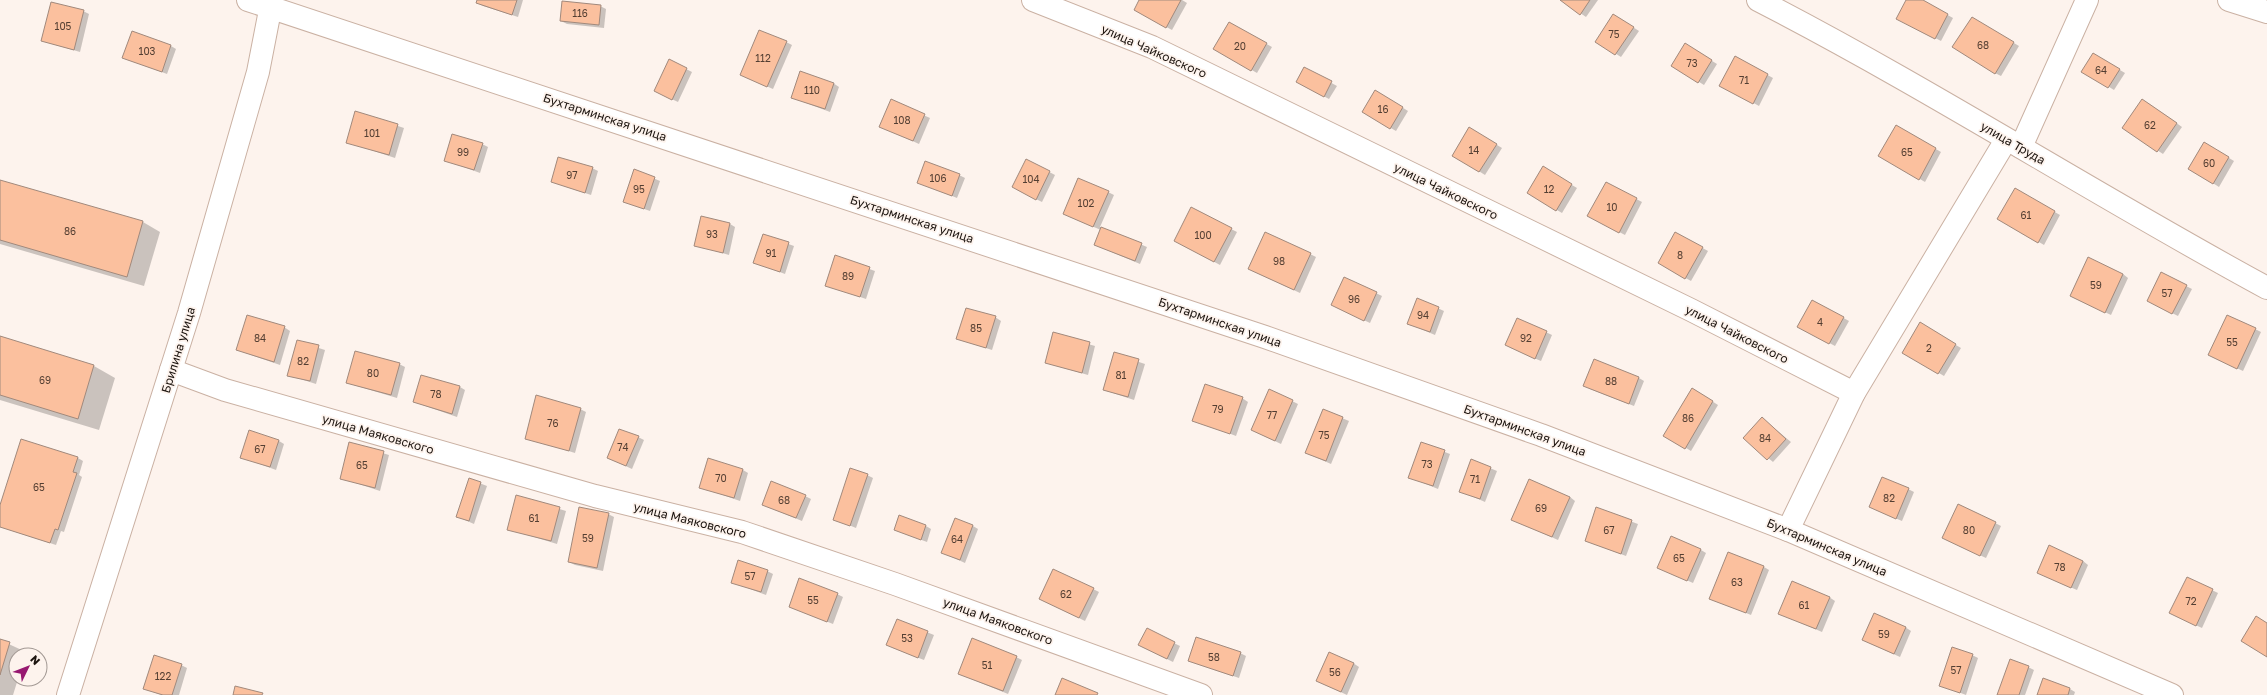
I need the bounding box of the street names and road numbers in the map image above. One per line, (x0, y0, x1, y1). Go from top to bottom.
street label: улица Чайковского (1099, 21, 1209, 81)
street label: Бухтарминская улица (541, 90, 669, 144)
street label: улица Труда (1978, 118, 2048, 168)
street label: улица Чайковского (1392, 159, 1500, 223)
street label: Бухтарминская улица (848, 192, 976, 246)
street label: Бухтарминская улица (1156, 294, 1284, 350)
street label: улица Чайковского (1683, 301, 1791, 367)
street label: Брилина улица (158, 305, 198, 395)
street label: Бухтарминская улица (1462, 401, 1588, 459)
street label: улица Маяковского (320, 411, 436, 457)
street label: улица Маяковского (632, 499, 748, 541)
street label: Бухтарминская улица (1765, 515, 1889, 579)
street label: улица Маяковского (941, 594, 1055, 648)

